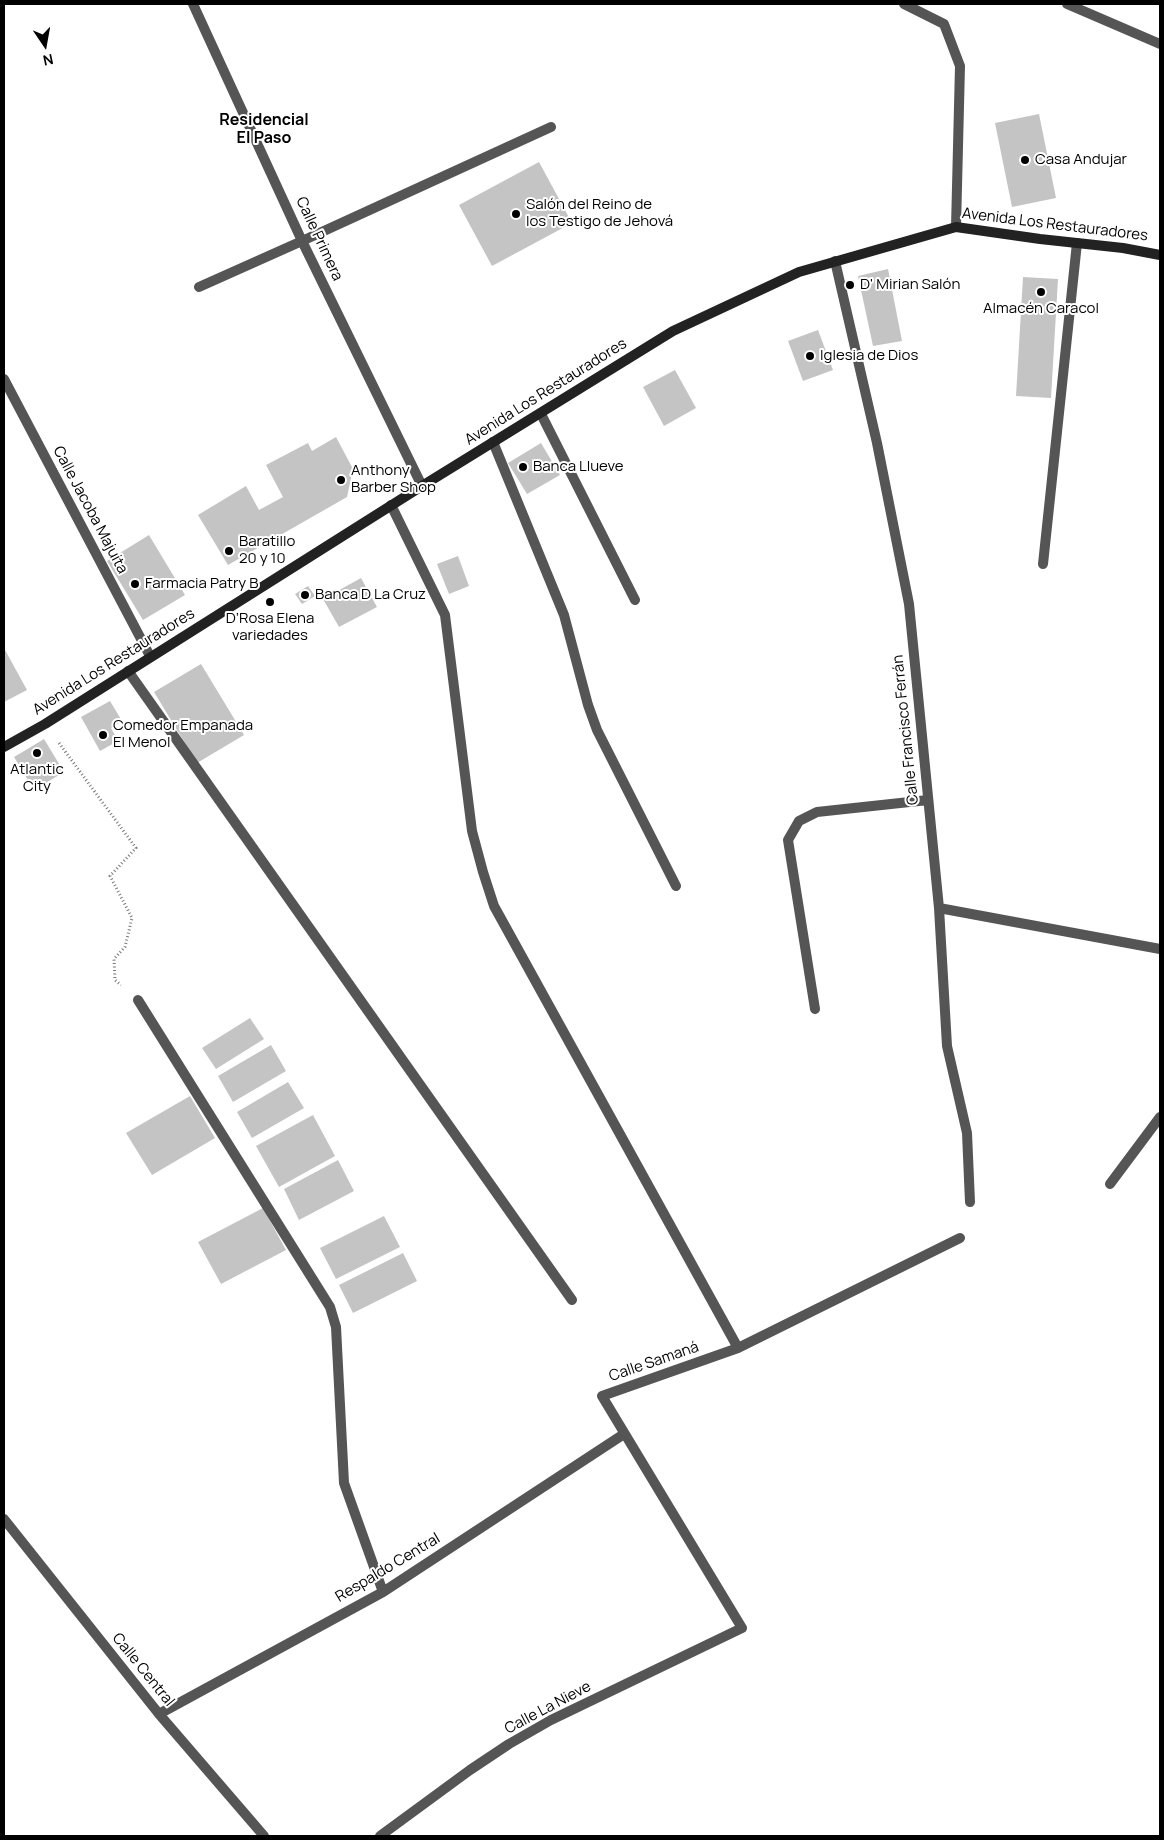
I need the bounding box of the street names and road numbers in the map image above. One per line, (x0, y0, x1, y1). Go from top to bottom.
street label: Calle Primera (292, 194, 346, 284)
street label: Avenida Los Restauradores (961, 205, 1149, 245)
street label: Avenida Los Restauradores (462, 335, 630, 449)
street label: Calle Jacoba Majuita (49, 443, 131, 577)
street label: Avenida Los Restauradores (30, 605, 198, 719)
street label: Calle Francisco Ferrán (889, 654, 923, 806)
street label: Calle Samaná (607, 1338, 701, 1386)
street label: Respaldo Central (332, 1530, 444, 1606)
street label: Calle Central (108, 1630, 178, 1710)
street label: Calle La Nieve (502, 1678, 594, 1738)

